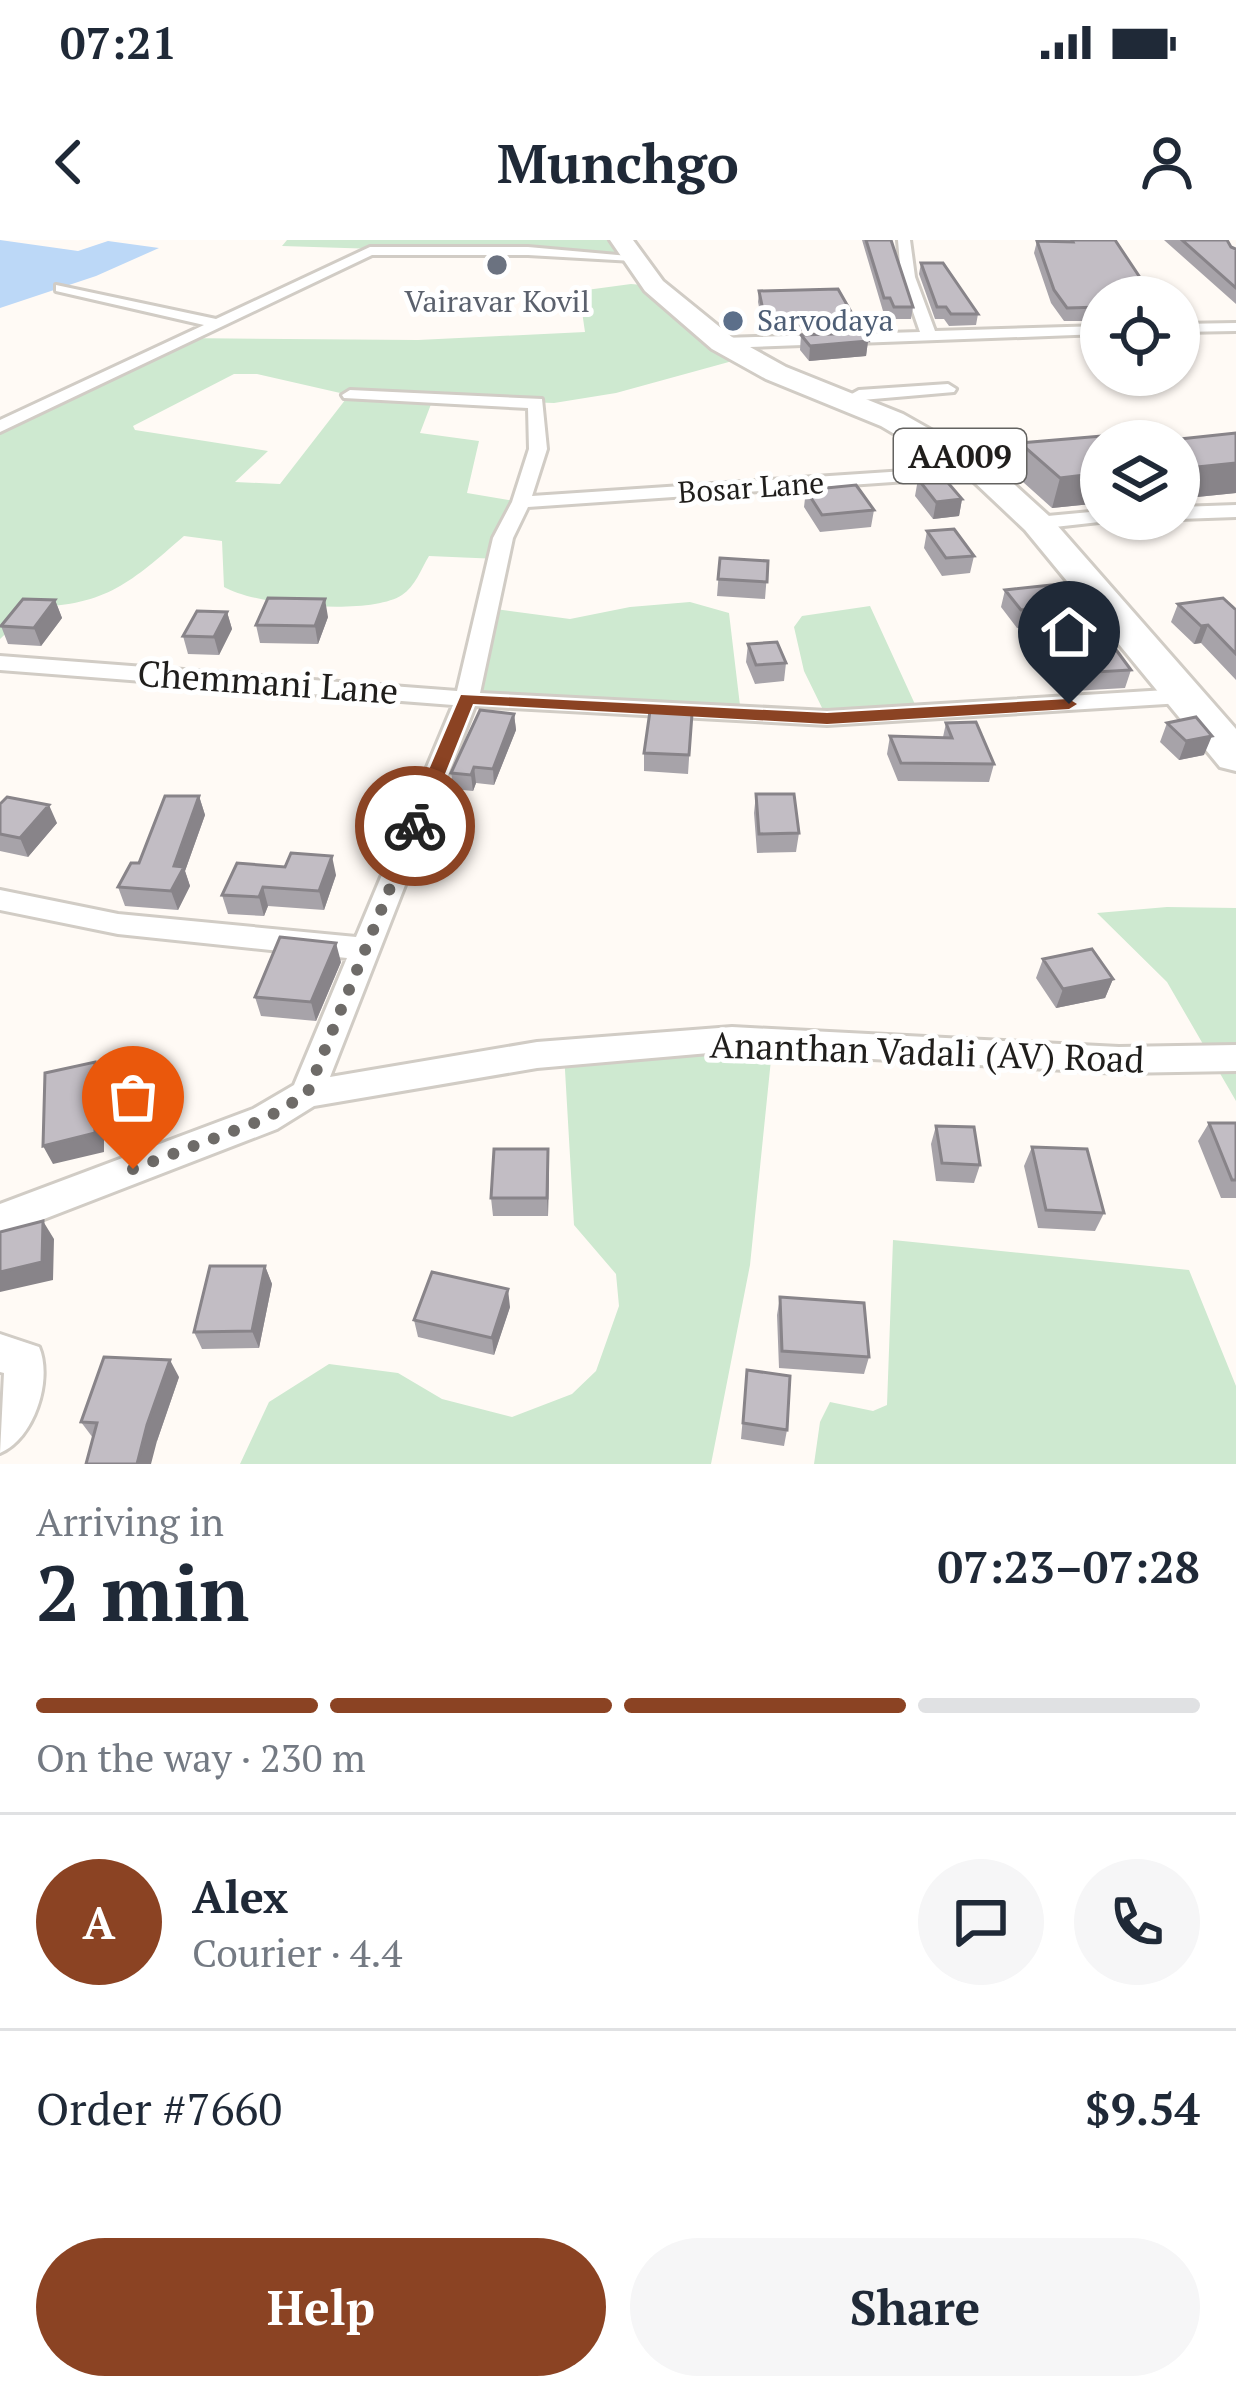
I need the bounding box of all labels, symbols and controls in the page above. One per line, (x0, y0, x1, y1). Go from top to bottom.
text: 07:21 (60, 12, 177, 72)
text: Munchgo (497, 127, 739, 198)
icon: back (36, 129, 102, 195)
icon: person (1134, 129, 1200, 195)
marker: Vairavar Kovil (484, 252, 510, 278)
map controls (1080, 276, 1200, 540)
button: locate (1080, 276, 1200, 396)
place label: Vairavar Kovil (404, 281, 590, 321)
place label: Sarvodaya (757, 300, 894, 340)
marker: Sarvodaya (720, 308, 746, 334)
button: layers (1080, 420, 1200, 540)
road number: AA009 (894, 429, 1026, 483)
street label: Bosar Lane (676, 462, 825, 512)
pin (1018, 581, 1120, 704)
icon: home (1036, 599, 1102, 665)
street label: Chemmani Lane (136, 649, 400, 714)
courier (355, 766, 475, 886)
icon: bike (382, 793, 448, 859)
street label: Ananthan Vadali (AV) Road (709, 1020, 1145, 1083)
pin (82, 1046, 184, 1169)
icon: bag (100, 1064, 166, 1130)
text: Arriving in (36, 1495, 224, 1547)
text: 07:23–07:28 (938, 1536, 1200, 1596)
text: 2 min (36, 1540, 249, 1643)
text: On the way · 230 m (36, 1731, 366, 1783)
button: chat (918, 1859, 1044, 1985)
button: phone (1074, 1859, 1200, 1985)
text: Alex (192, 1866, 288, 1926)
text: A (83, 1892, 115, 1952)
text: Courier · 4.4 (192, 1926, 402, 1978)
text: Order #7660 (36, 2078, 282, 2138)
text: $9.54 (1085, 2078, 1200, 2138)
button: Help (36, 2238, 606, 2376)
button: Share (630, 2238, 1200, 2376)

